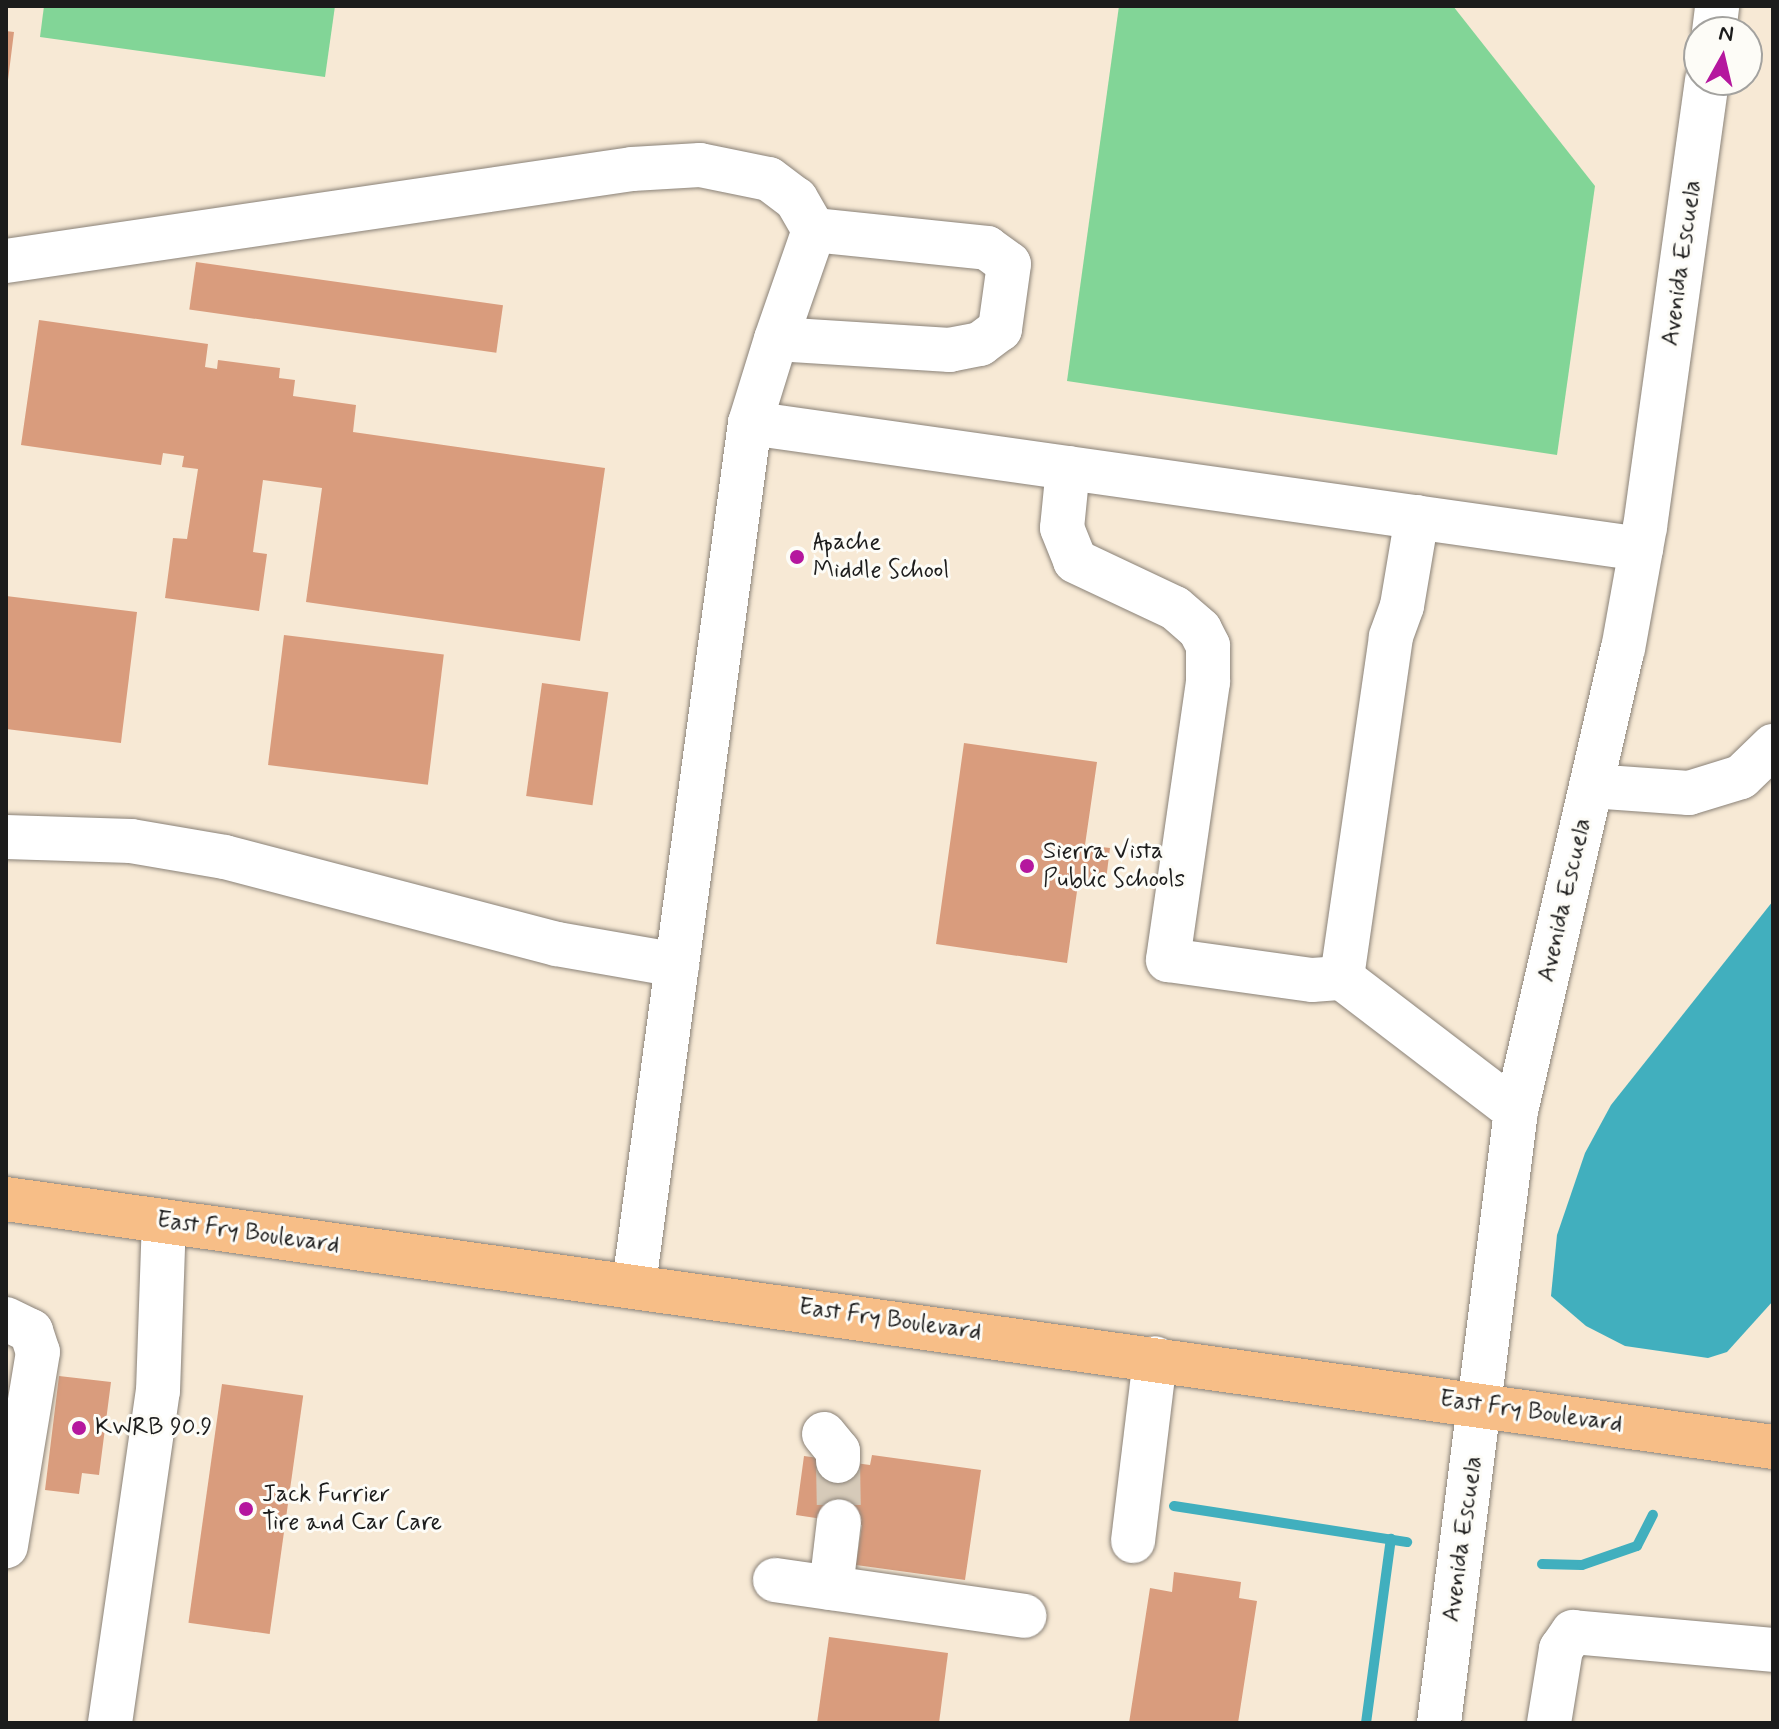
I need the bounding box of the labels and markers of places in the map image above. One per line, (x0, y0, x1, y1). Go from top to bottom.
place label: Apache Middle School (813, 529, 950, 585)
marker: Apache Middle School (788, 548, 806, 566)
place label: Sierra Vista Public Schools (1043, 838, 1186, 894)
marker: Sierra Vista Public Schools (1018, 857, 1036, 875)
place label: KWRB 90.9 (95, 1414, 212, 1442)
marker: KWRB 90.9 (70, 1419, 88, 1437)
place label: Jack Furrier Tire and Car Care (262, 1481, 445, 1537)
marker: Jack Furrier Tire and Car Care (237, 1500, 255, 1518)

